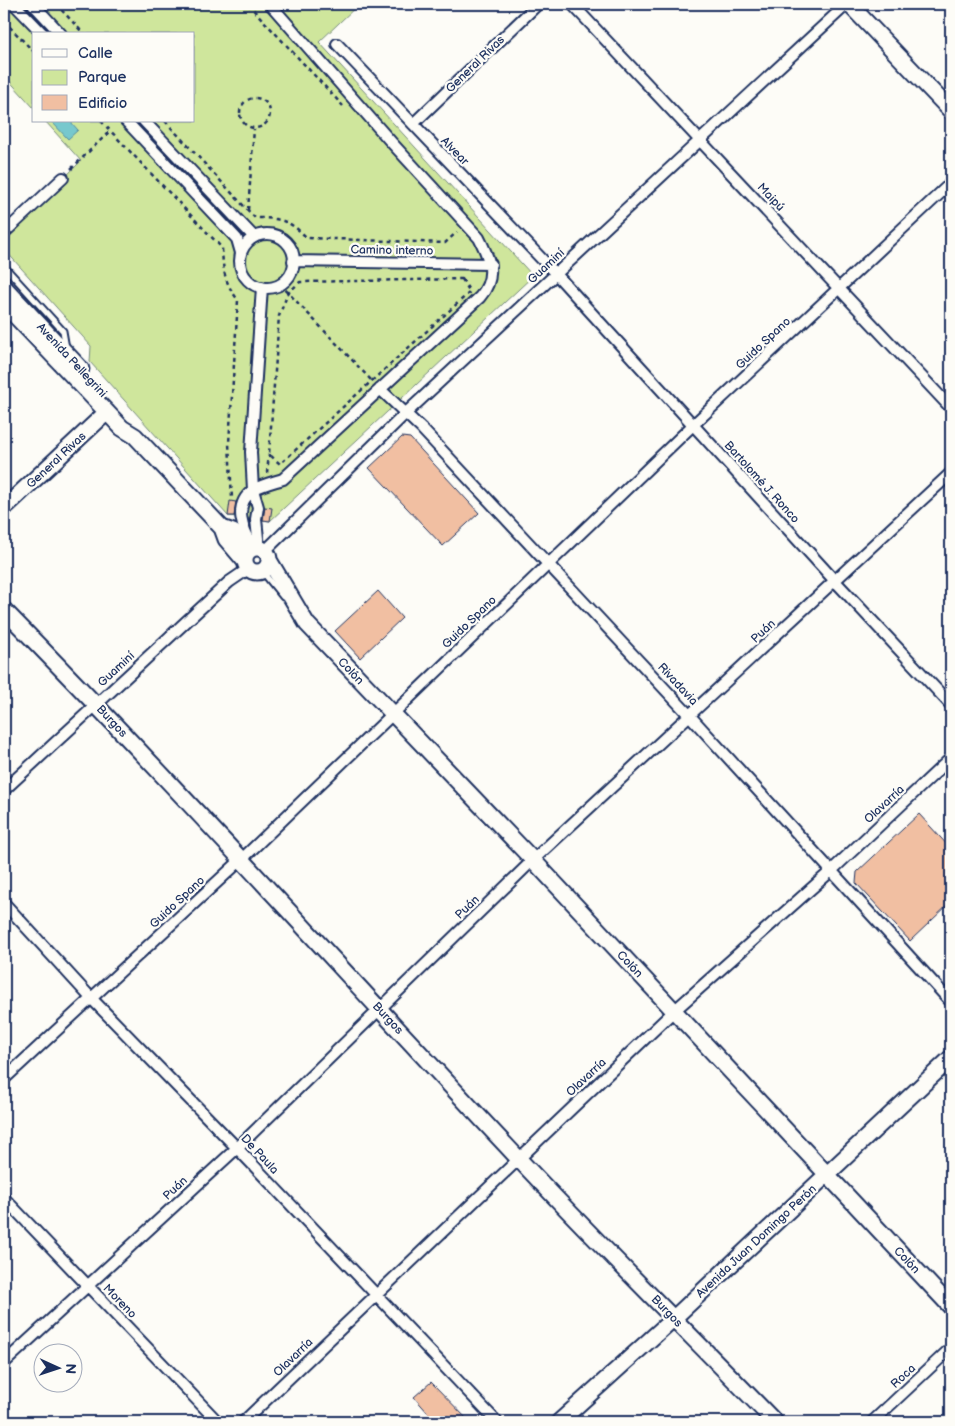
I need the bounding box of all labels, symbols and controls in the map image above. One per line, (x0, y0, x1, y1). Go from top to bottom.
legend (32, 32, 195, 122)
street label: General Rivas (443, 33, 508, 96)
text: Calle (78, 44, 113, 63)
text: Parque (78, 68, 127, 87)
text: Edificio (78, 94, 127, 113)
street label: Alvear (437, 134, 472, 169)
street label: Maipú (754, 180, 788, 215)
street label: Camino interno (350, 242, 434, 259)
street label: Guaminí (525, 245, 568, 287)
street label: Guido Spano (733, 314, 794, 373)
street label: Avenida Pellegrini (33, 320, 110, 401)
street label: General Rivas (23, 429, 89, 492)
street label: Bartolomé J. Ronco (721, 438, 803, 527)
street label: Guido Spano (439, 593, 500, 652)
street label: Puán (748, 616, 779, 646)
street label: Guaminí (95, 648, 138, 690)
street label: Colón (334, 655, 367, 688)
street label: Rivadavia (654, 660, 701, 709)
street label: Burgos (93, 702, 130, 741)
street label: Olavarría (861, 782, 908, 827)
street label: Guido Spano (147, 873, 208, 932)
street label: Puán (452, 892, 483, 922)
street label: Colón (613, 948, 646, 981)
street label: Burgos (369, 999, 406, 1038)
street label: Olavarría (563, 1055, 610, 1100)
street label: De Paula (237, 1131, 282, 1177)
street label: Puán (160, 1173, 191, 1203)
street label: Avenida Juan Domingo Perón (693, 1181, 820, 1301)
street label: Colón (890, 1244, 923, 1277)
street label: Moreno (100, 1281, 140, 1322)
street label: Burgos (648, 1292, 686, 1331)
street label: Olavarría (270, 1335, 316, 1380)
north arrow (32, 1344, 82, 1394)
street label: Roca (888, 1361, 919, 1392)
text: N (62, 1363, 79, 1374)

